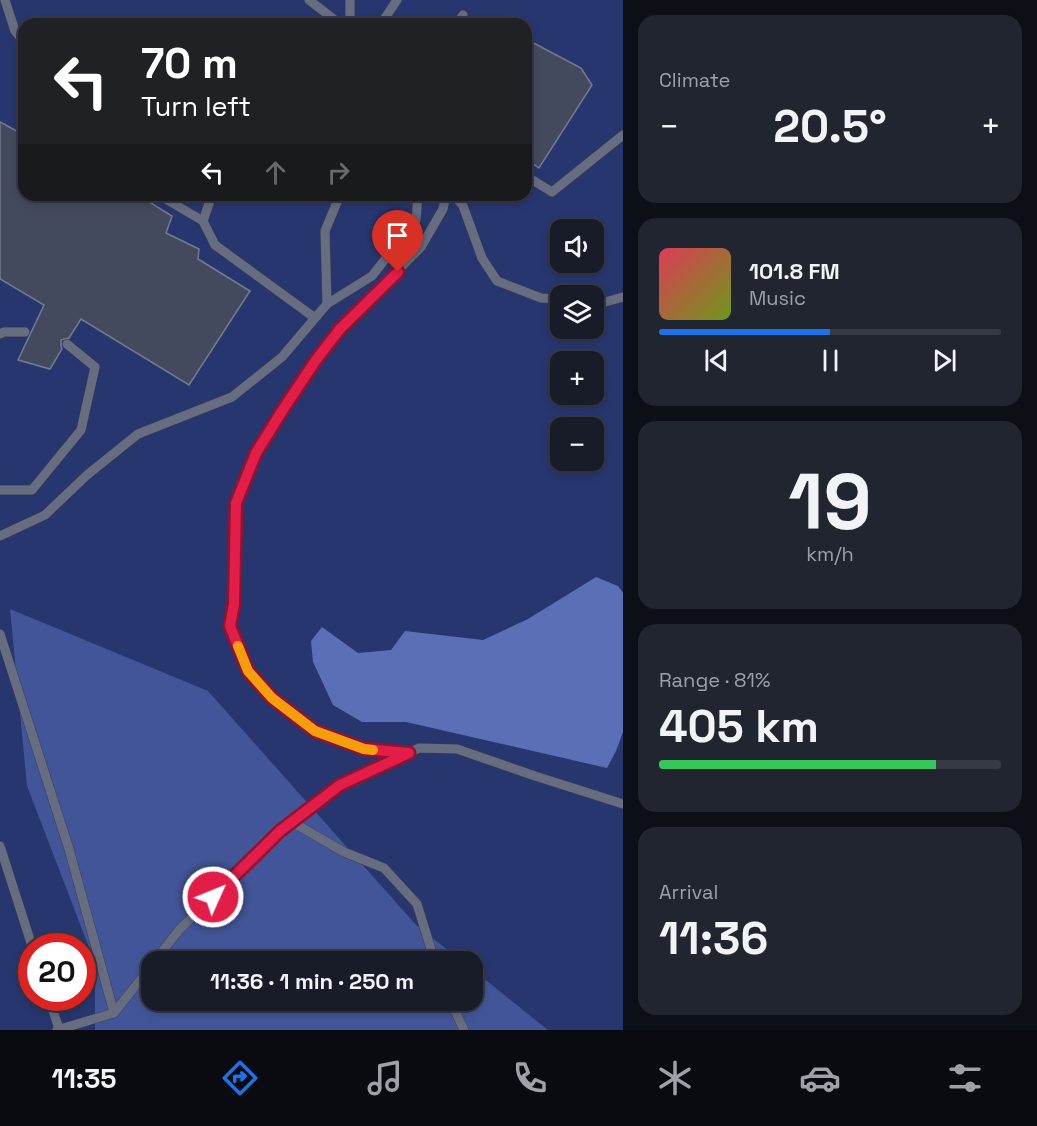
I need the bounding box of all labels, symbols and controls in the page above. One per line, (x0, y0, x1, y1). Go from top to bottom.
text: 70 m (141, 37, 238, 90)
icon: left (42, 42, 120, 120)
text: Climate (659, 67, 730, 93)
text: Turn left (141, 89, 251, 124)
text: 20.5° (773, 98, 887, 155)
text: − (659, 106, 679, 148)
text: + (981, 106, 1001, 148)
icon: left (196, 156, 229, 189)
icon: ahead (259, 156, 292, 189)
icon: right (322, 156, 355, 189)
pin (372, 210, 423, 272)
icon: arrive (381, 219, 414, 252)
map controls (550, 219, 604, 471)
button: sound (550, 219, 604, 273)
text: 101.8 FM (749, 257, 840, 285)
button: layers (550, 285, 604, 339)
text: Music (749, 285, 806, 311)
icon: previous (700, 344, 733, 377)
icon: pause (814, 344, 847, 377)
icon: next (928, 344, 961, 377)
button: + (550, 351, 604, 405)
button: − (550, 417, 604, 471)
text: 19 (788, 452, 872, 552)
text: km/h (806, 541, 854, 567)
text: Range · 81% (659, 667, 770, 693)
text: 405 km (659, 698, 819, 755)
position arrow (181, 865, 245, 929)
text: Arrival (659, 879, 718, 905)
text: 11:36 (659, 910, 768, 967)
speed limit sign: 20 (18, 933, 96, 1011)
text: 11:36 · 1 min · 250 m (210, 967, 414, 995)
icon: directions (219, 1057, 261, 1099)
icon: music (364, 1057, 406, 1099)
icon: phone (509, 1057, 551, 1099)
icon: climate (654, 1057, 696, 1099)
icon: car (799, 1057, 841, 1099)
icon: filters (944, 1057, 986, 1099)
text: 11:35 (51, 1061, 117, 1096)

